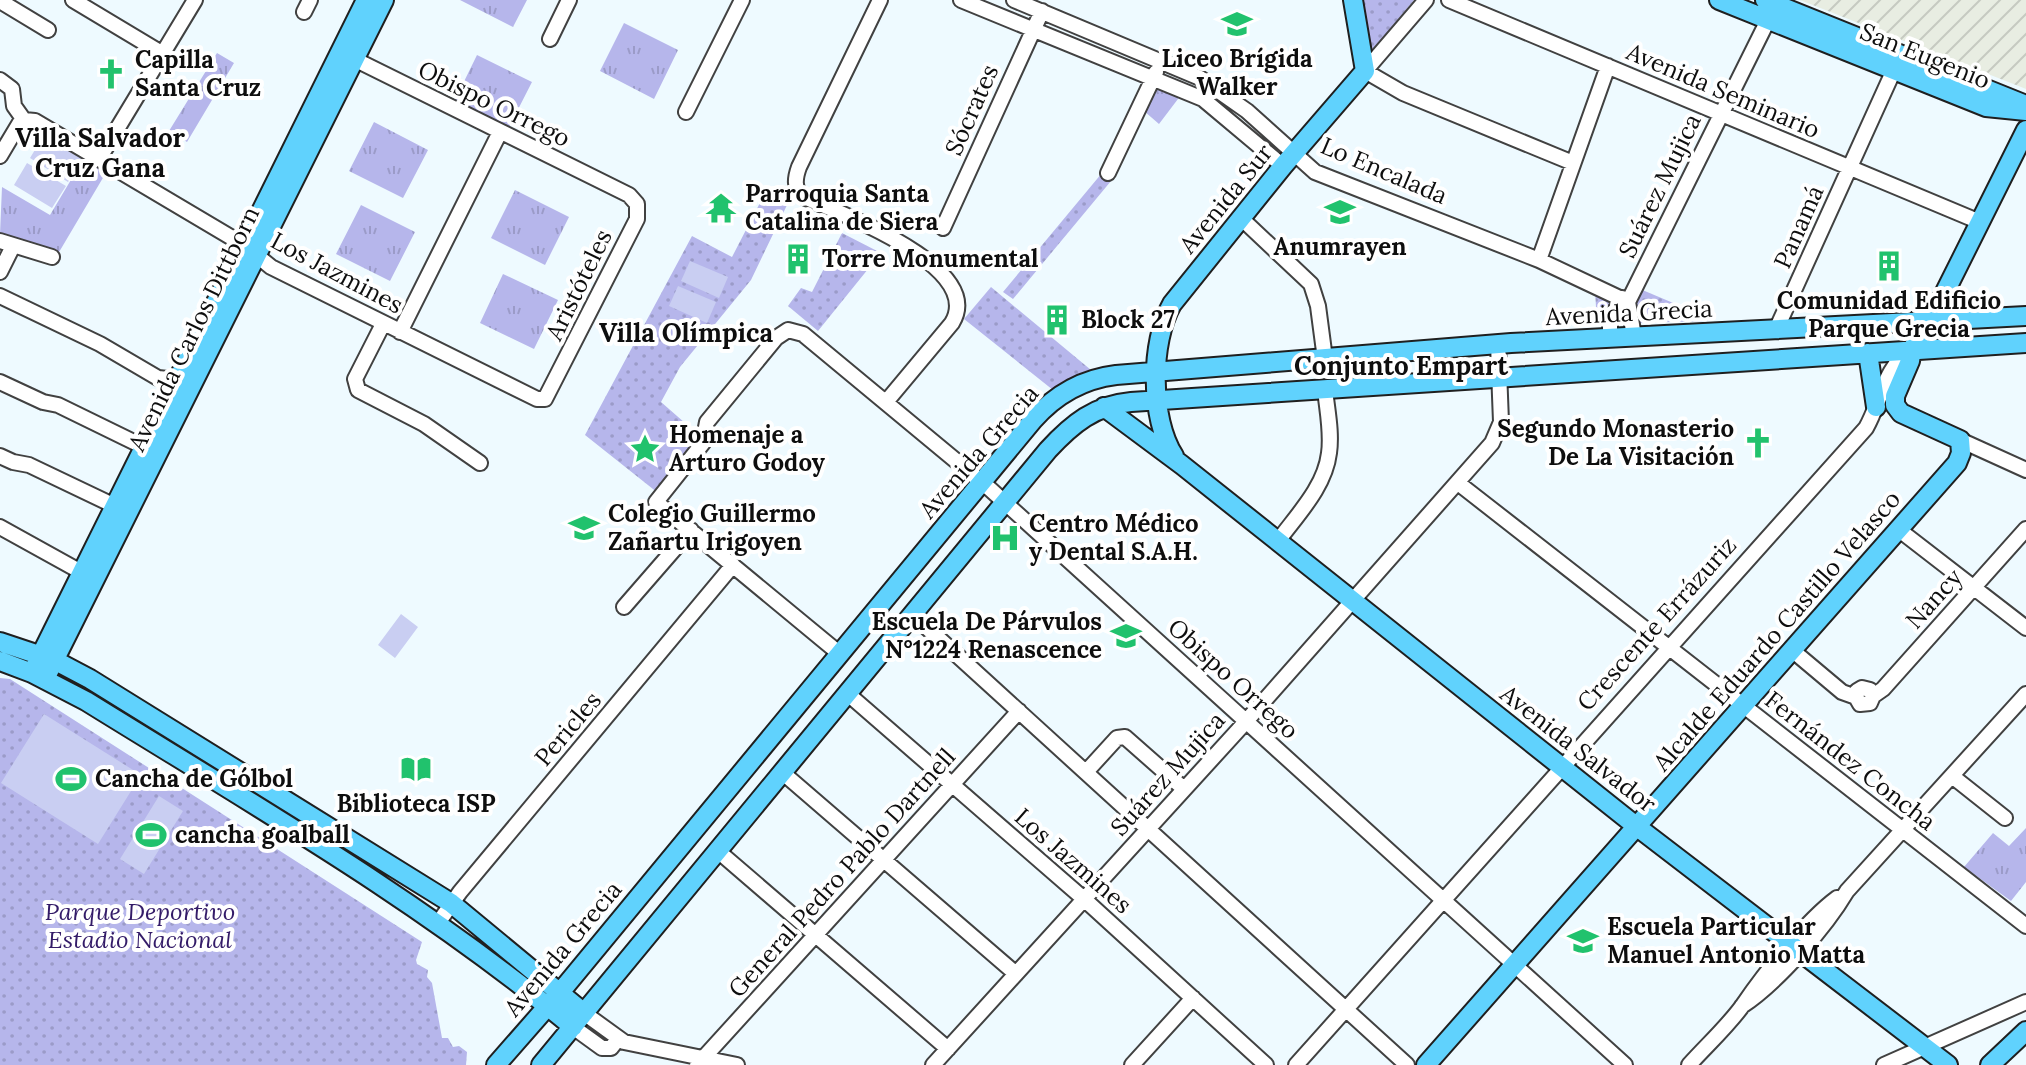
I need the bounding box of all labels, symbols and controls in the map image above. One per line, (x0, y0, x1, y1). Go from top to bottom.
school or university icon: Liceo Brígida Walker (1220, 7, 1254, 41)
street label: San Eugenio (1856, 15, 1995, 96)
street label: Avenida Seminario (1621, 35, 1824, 145)
place label: Liceo Brígida Walker (1161, 43, 1313, 102)
place label: Capilla Santa Cruz (135, 44, 261, 103)
street label: Obispo Orrego (413, 53, 575, 154)
church icon: Capilla Santa Cruz (94, 57, 128, 91)
street label: Sócrates (938, 60, 1005, 160)
street label: Suárez Mujica (1611, 109, 1708, 263)
district label: Villa Salvador Cruz Gana (15, 121, 186, 184)
street label: Lo Encalada (1316, 130, 1452, 211)
street label: Avenida Sur (1171, 137, 1280, 261)
place label: Parroquia Santa Catalina de Siera (745, 178, 939, 237)
street label: Panamá (1767, 180, 1831, 273)
temple icon: Parroquia Santa Catalina de Siera (704, 191, 738, 225)
school or university icon: Anumrayen (1323, 195, 1357, 229)
street label: Avenida Carlos Dittborn (120, 201, 266, 457)
street label: Aristóteles (538, 224, 619, 346)
street label: Los Jazmines (266, 225, 409, 320)
place label: Anumrayen (1274, 231, 1406, 262)
building icon: Torre Monumental (781, 242, 815, 276)
place label: Torre Monumental (822, 243, 1039, 274)
building icon: Comunidad Edificio Parque Grecia (1872, 249, 1906, 283)
place label: Comunidad Edificio Parque Grecia (1777, 285, 2001, 344)
street label: Avenida Grecia (1544, 293, 1713, 332)
building icon: Block 27 (1040, 303, 1074, 337)
place label: Block 27 (1081, 304, 1175, 335)
district label: Villa Olímpica (599, 316, 773, 349)
district label: Conjunto Empart (1294, 349, 1509, 382)
street label: Avenida Grecia (911, 378, 1045, 526)
place label: Segundo Monasterio De La Visitación (1497, 413, 1734, 472)
place label: Homenaje a Arturo Godoy (669, 419, 826, 478)
church icon: Segundo Monasterio De La Visitación (1741, 426, 1775, 460)
place icon: Homenaje a Arturo Godoy (628, 432, 662, 466)
street label: Alcalde Eduardo Castillo Velasco (1646, 484, 1907, 778)
place label: Colegio Guillermo Zañartu Irigoyen (608, 498, 816, 557)
place label: Centro Médico y Dental S.A.H. (1029, 508, 1199, 567)
school or university icon: Colegio Guillermo Zañartu Irigoyen (567, 511, 601, 545)
hospital icon: Centro Médico y Dental S.A.H. (988, 521, 1022, 555)
street label: Crescente Errázuriz (1570, 530, 1743, 717)
street label: Nancy (1899, 562, 1969, 635)
place label: Escuela De Párvulos N°1224 Renascence (872, 606, 1102, 665)
street label: Obispo Orrego (1161, 612, 1305, 745)
school or university icon: Escuela De Párvulos N°1224 Renascence (1109, 619, 1143, 653)
street label: Avenida Salvador (1493, 677, 1663, 819)
street label: Fernández Concha (1759, 684, 1942, 837)
street label: Pericles (528, 685, 608, 772)
street label: Suárez Mujica (1104, 705, 1231, 842)
street label: General Pedro Pablo Dartnell (721, 742, 962, 1004)
library icon: Biblioteca ISP (399, 752, 433, 786)
sports icon: Cancha de Gólbol (54, 762, 88, 796)
place label: Cancha de Gólbol (95, 763, 293, 794)
place label: Biblioteca ISP (336, 788, 496, 819)
street label: Los Jazmines (1008, 801, 1138, 920)
sports icon: cancha goalball (134, 818, 168, 852)
place label: cancha goalball (175, 819, 350, 850)
street label: Avenida Grecia (496, 875, 628, 1023)
park label: Parque Deportivo Estadio Nacional (45, 896, 235, 955)
place label: Escuela Particular Manuel Antonio Matta (1607, 911, 1866, 970)
school or university icon: Escuela Particular Manuel Antonio Matta (1566, 924, 1600, 958)

